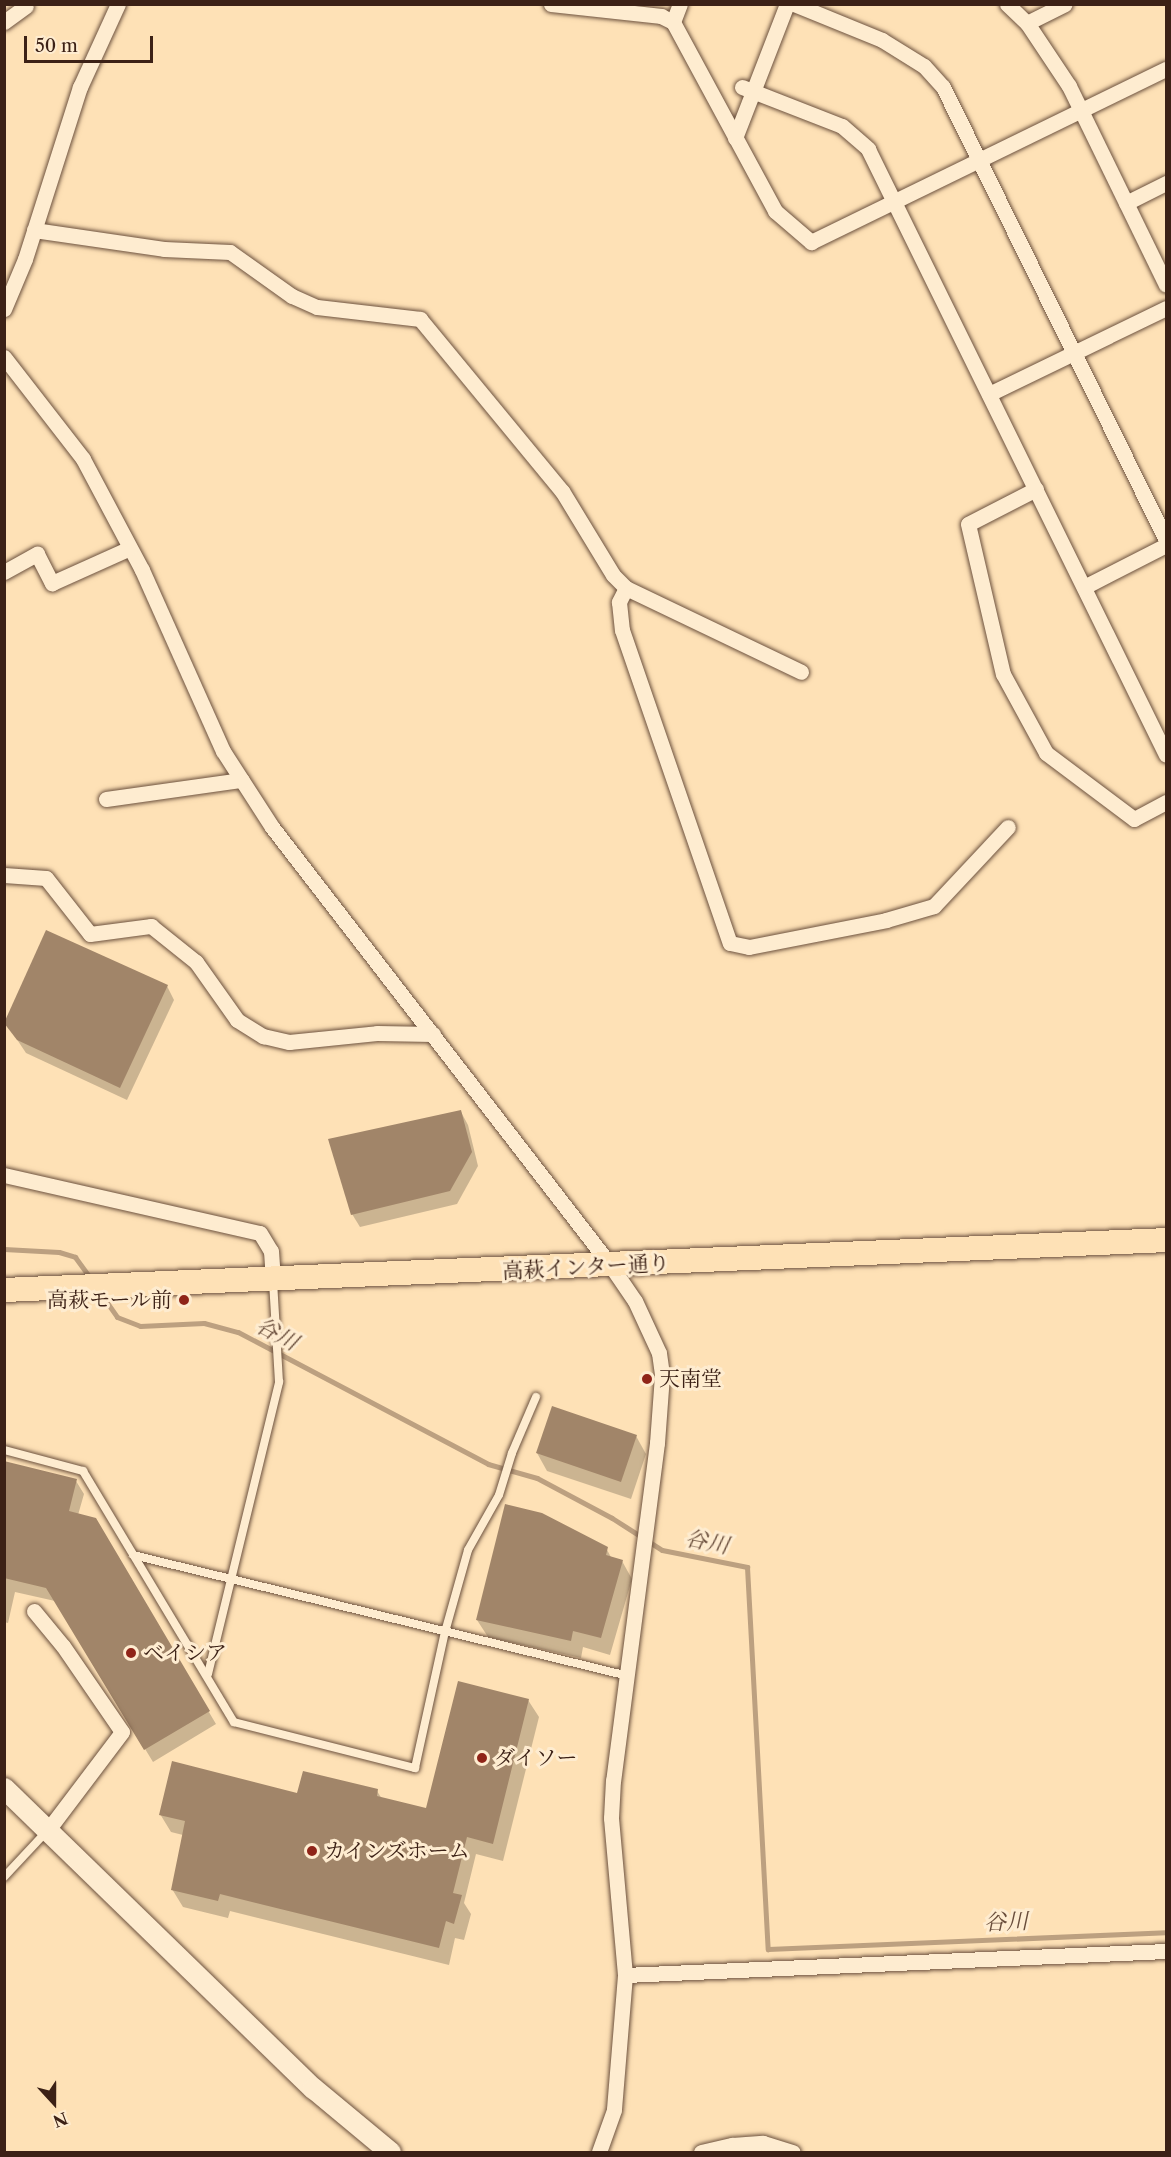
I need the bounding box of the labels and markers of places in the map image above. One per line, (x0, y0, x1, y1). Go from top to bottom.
place label: 高萩モール前 (47, 1287, 172, 1313)
marker: 高萩モール前 (177, 1293, 191, 1307)
place label: 天南堂 (659, 1366, 722, 1392)
marker: 天南堂 (640, 1372, 654, 1386)
place label: ベイシア (143, 1640, 227, 1666)
marker: ベイシア (124, 1646, 138, 1660)
place label: ダイソー (494, 1745, 578, 1771)
marker: ダイソー (475, 1751, 489, 1765)
place label: カインズホーム (324, 1838, 471, 1864)
marker: カインズホーム (305, 1844, 319, 1858)

